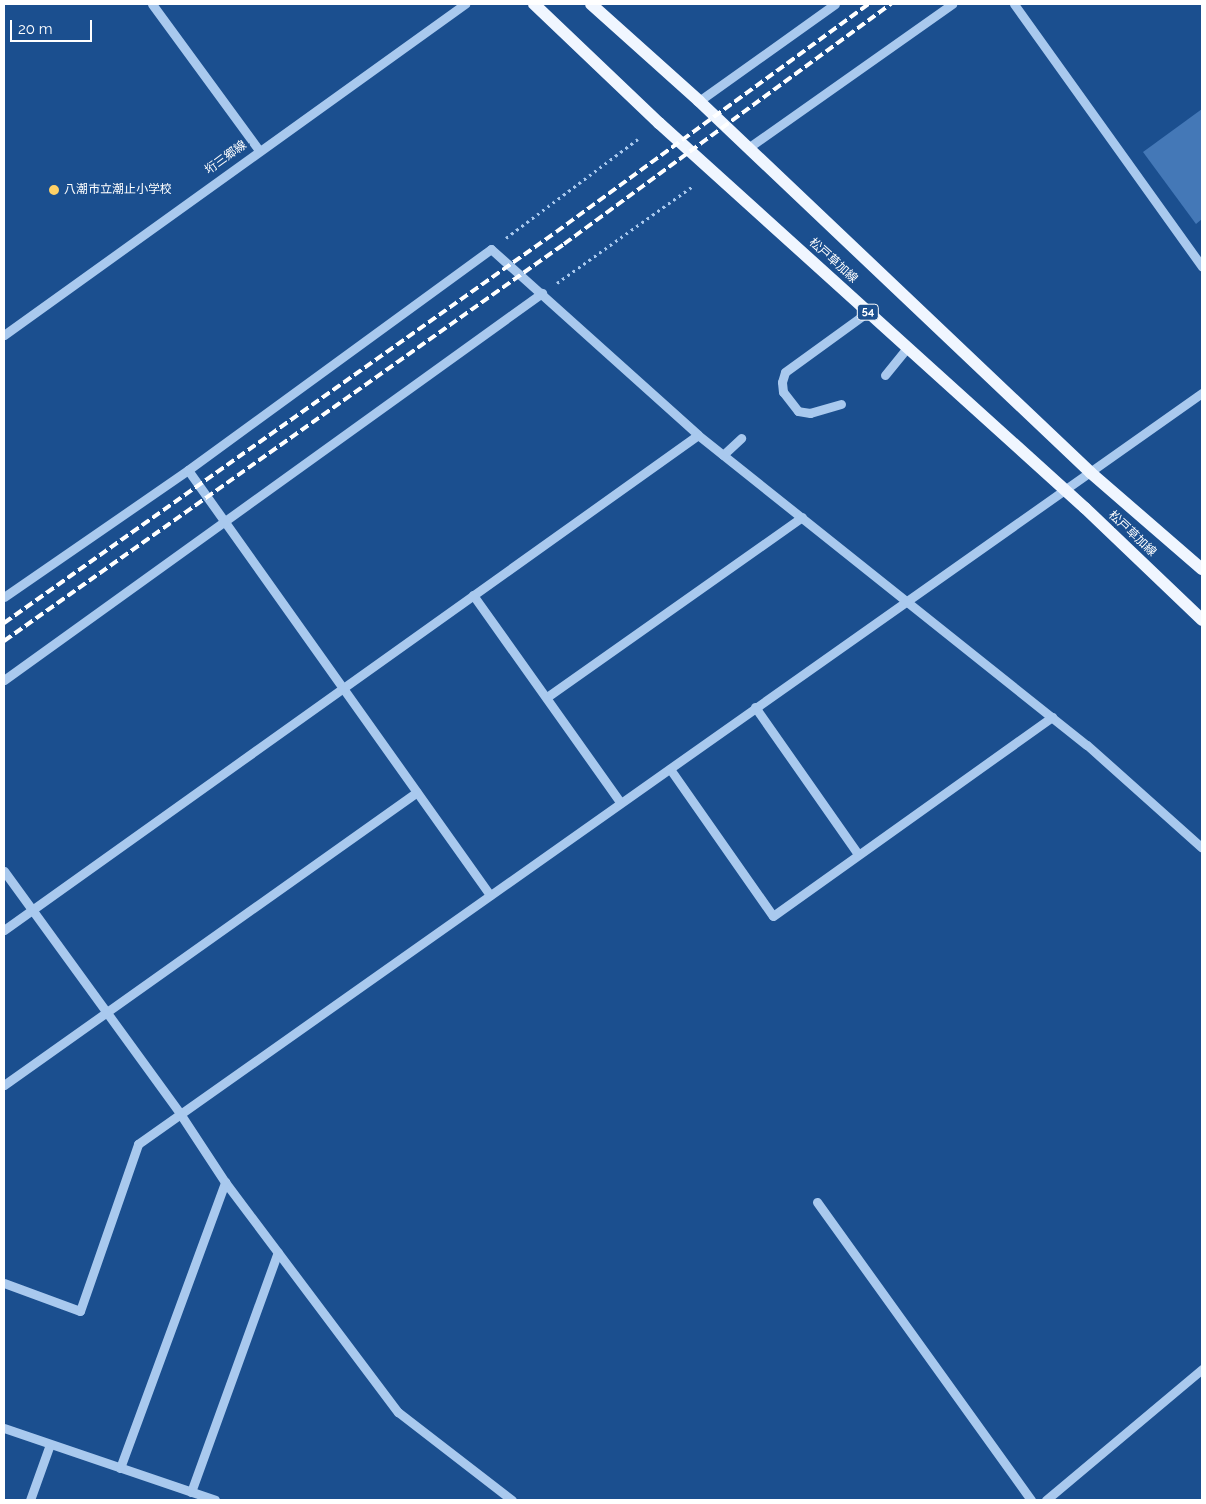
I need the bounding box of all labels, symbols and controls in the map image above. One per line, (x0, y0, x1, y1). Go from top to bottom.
scale bar (12, 10, 95, 42)
text: 20 m (18, 20, 53, 38)
street label: 垳三郷線 (202, 138, 250, 178)
place label: 八潮市立潮止小学校 (64, 183, 172, 197)
marker: 八潮市立潮止小学校 (48, 184, 60, 196)
street label: 松戸草加線 (806, 236, 860, 286)
road number: 54 (857, 304, 879, 320)
street label: 松戸草加線 (1105, 508, 1159, 560)

